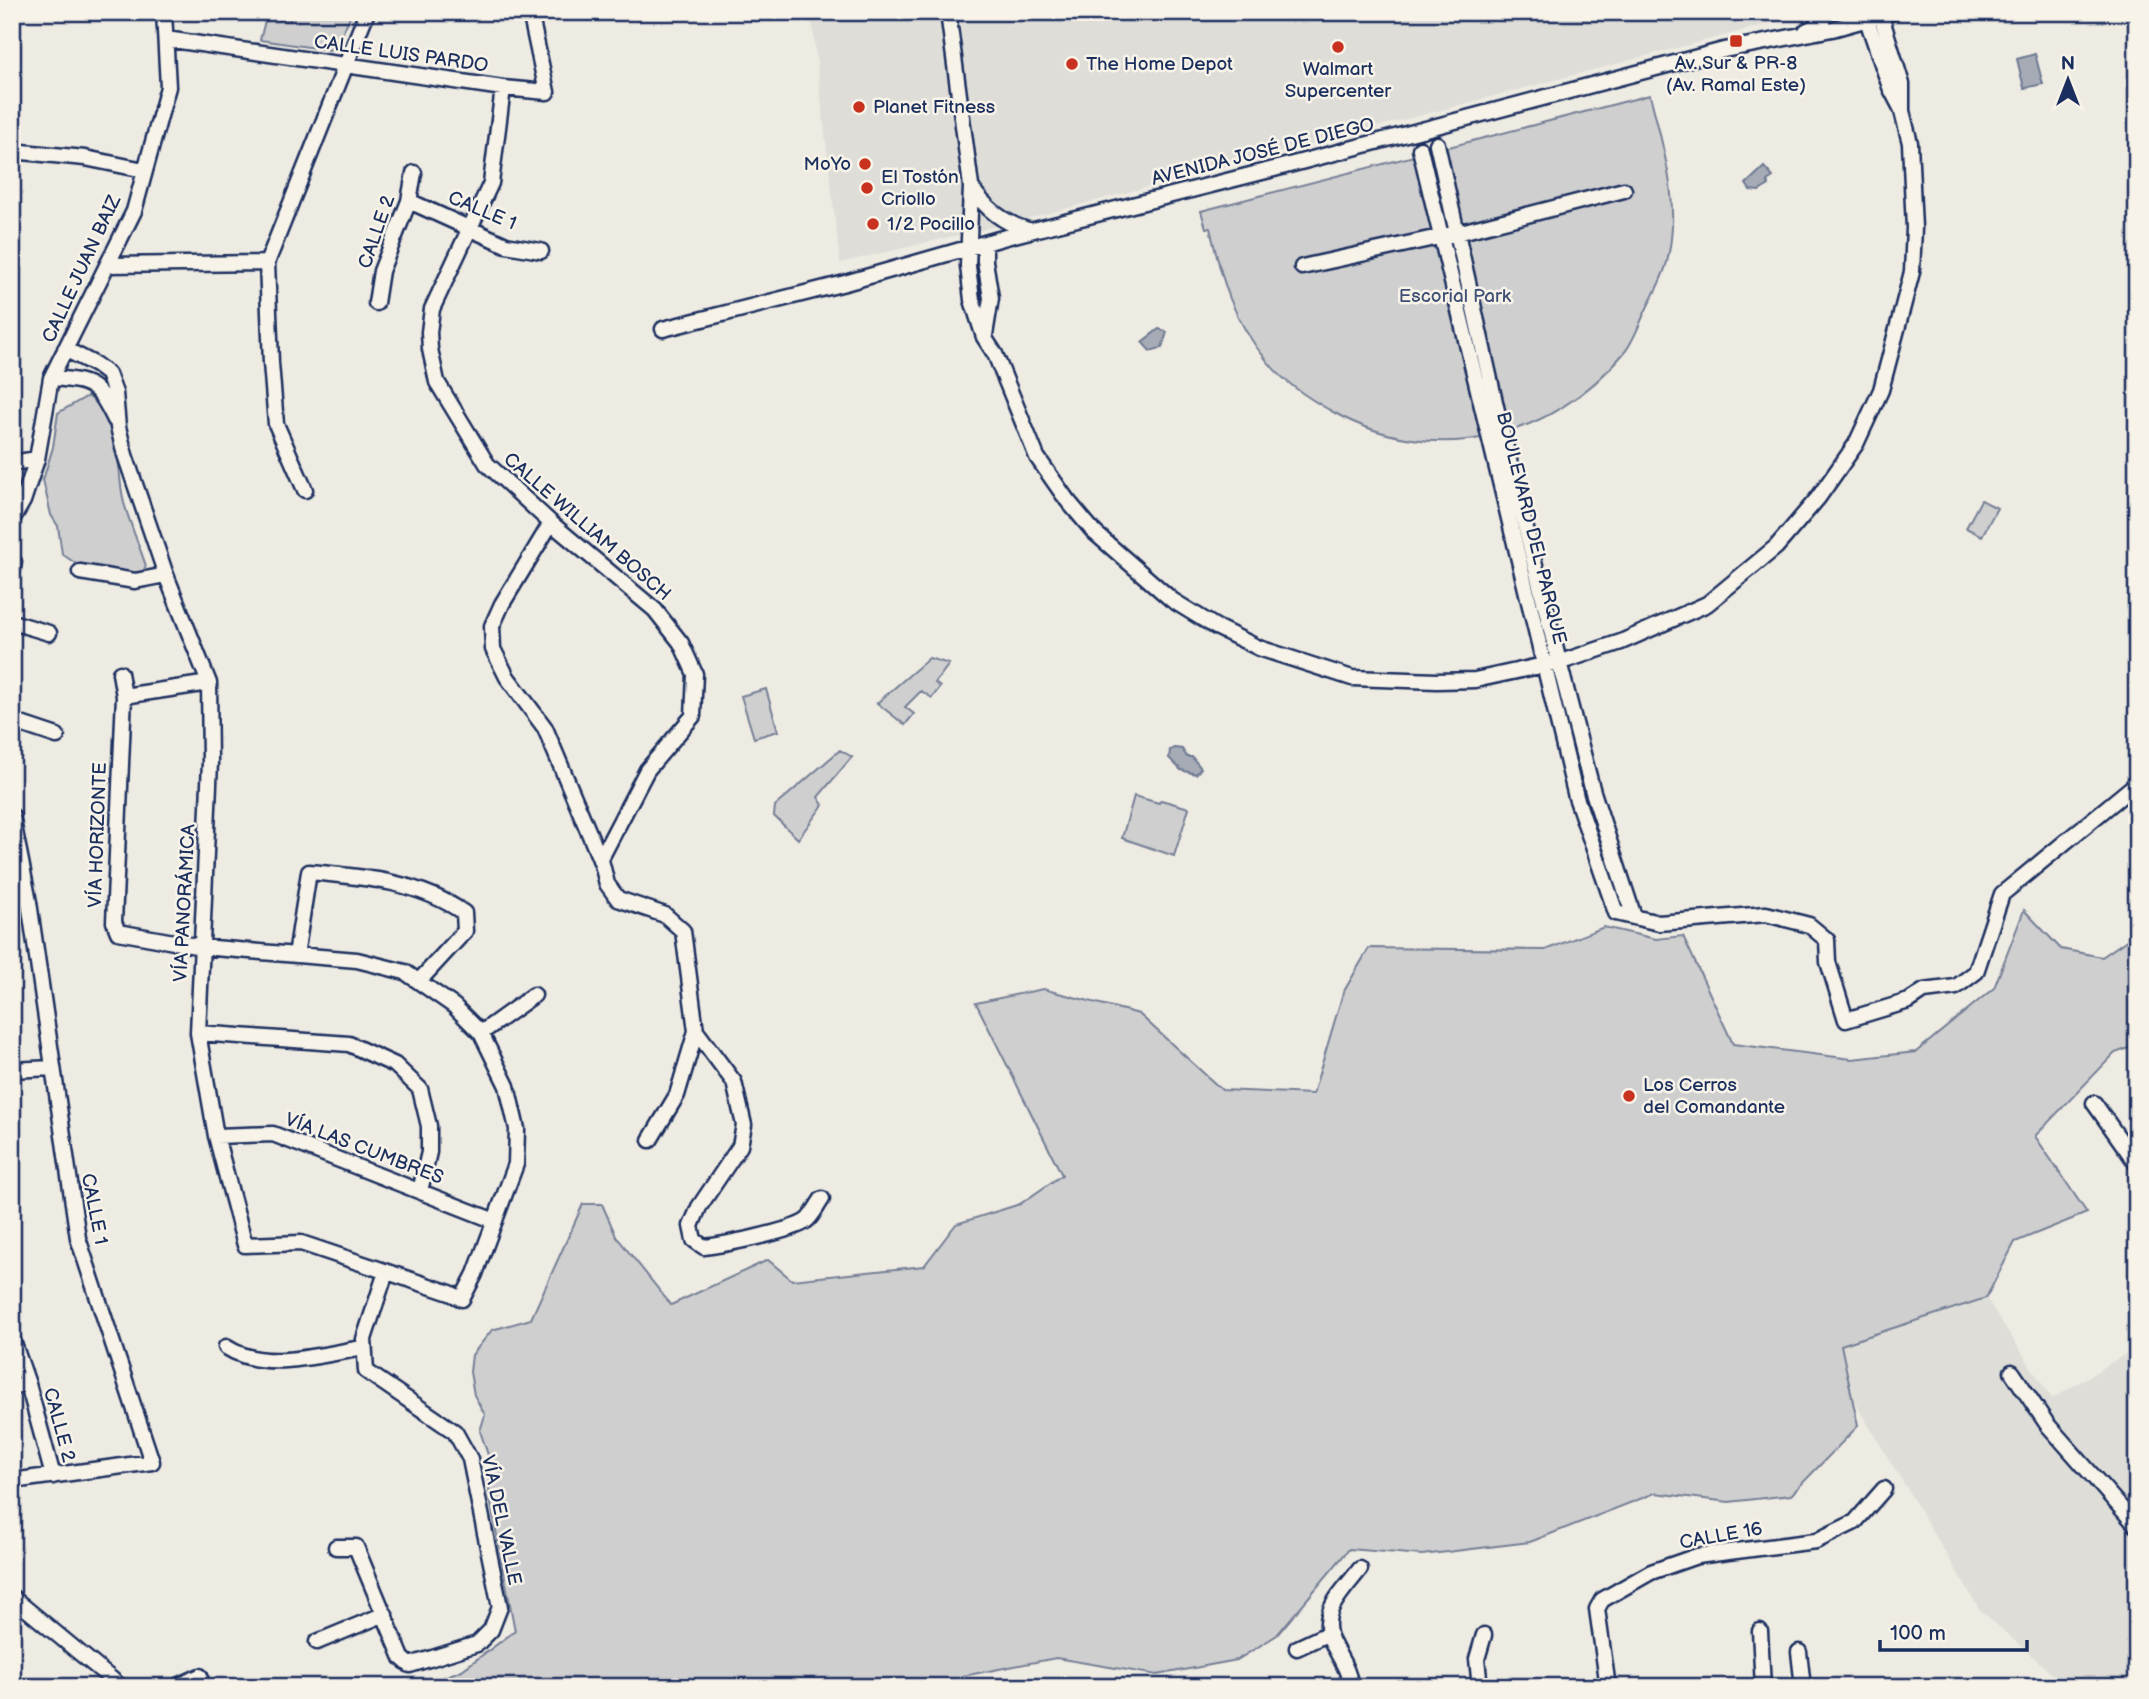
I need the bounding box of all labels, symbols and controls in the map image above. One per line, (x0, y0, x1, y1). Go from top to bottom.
street label: CALLE LUIS PARDO (312, 30, 490, 78)
marker: Av. Sur & PR-8 (Av. Ramal Este) (1728, 33, 1744, 49)
marker: Walmart Supercenter (1330, 39, 1346, 55)
north arrow (2034, 46, 2104, 116)
place label: Av. Sur & PR-8 (Av. Ramal Este) (1666, 52, 1806, 97)
place label: The Home Depot (1086, 53, 1233, 76)
text: N (2061, 53, 2075, 76)
marker: The Home Depot (1064, 56, 1080, 72)
place label: Walmart Supercenter (1285, 58, 1392, 103)
place label: Planet Fitness (873, 96, 995, 119)
marker: Planet Fitness (851, 99, 867, 115)
street label: AVENIDA JOSÉ DE DIEGO (1149, 112, 1377, 191)
place label: MoYo (804, 153, 851, 176)
marker: MoYo (857, 156, 873, 172)
place label: El Tostón Criollo (881, 166, 959, 211)
marker: El Tostón Criollo (859, 180, 875, 196)
street label: CALLE 1 (444, 186, 520, 236)
street label: CALLE JUAN BAIZ (38, 191, 126, 347)
street label: CALLE 2 (354, 192, 400, 272)
place label: 1/2 Pocillo (887, 213, 975, 236)
marker: 1/2 Pocillo (865, 216, 881, 232)
park label: Escorial Park (1399, 285, 1512, 308)
street label: BOULEVARD DEL PARQUE (1491, 409, 1571, 647)
street label: CALLE WILLIAM BOSCH (499, 448, 675, 606)
street label: VÍA HORIZONTE (83, 762, 112, 908)
street label: VÍA PANORÁMICA (168, 823, 201, 983)
place label: Los Cerros del Comandante (1643, 1074, 1785, 1119)
marker: Los Cerros del Comandante (1621, 1088, 1637, 1104)
street label: VÍA LAS CUMBRES (282, 1107, 447, 1190)
street label: CALLE 1 (76, 1171, 112, 1247)
street label: CALLE 2 (38, 1385, 80, 1465)
street label: VÍA DEL VALLE (476, 1453, 527, 1587)
street label: CALLE 16 (1678, 1517, 1764, 1555)
scale bar (1880, 1608, 2026, 1652)
text: 100 m (1890, 1621, 1946, 1646)

